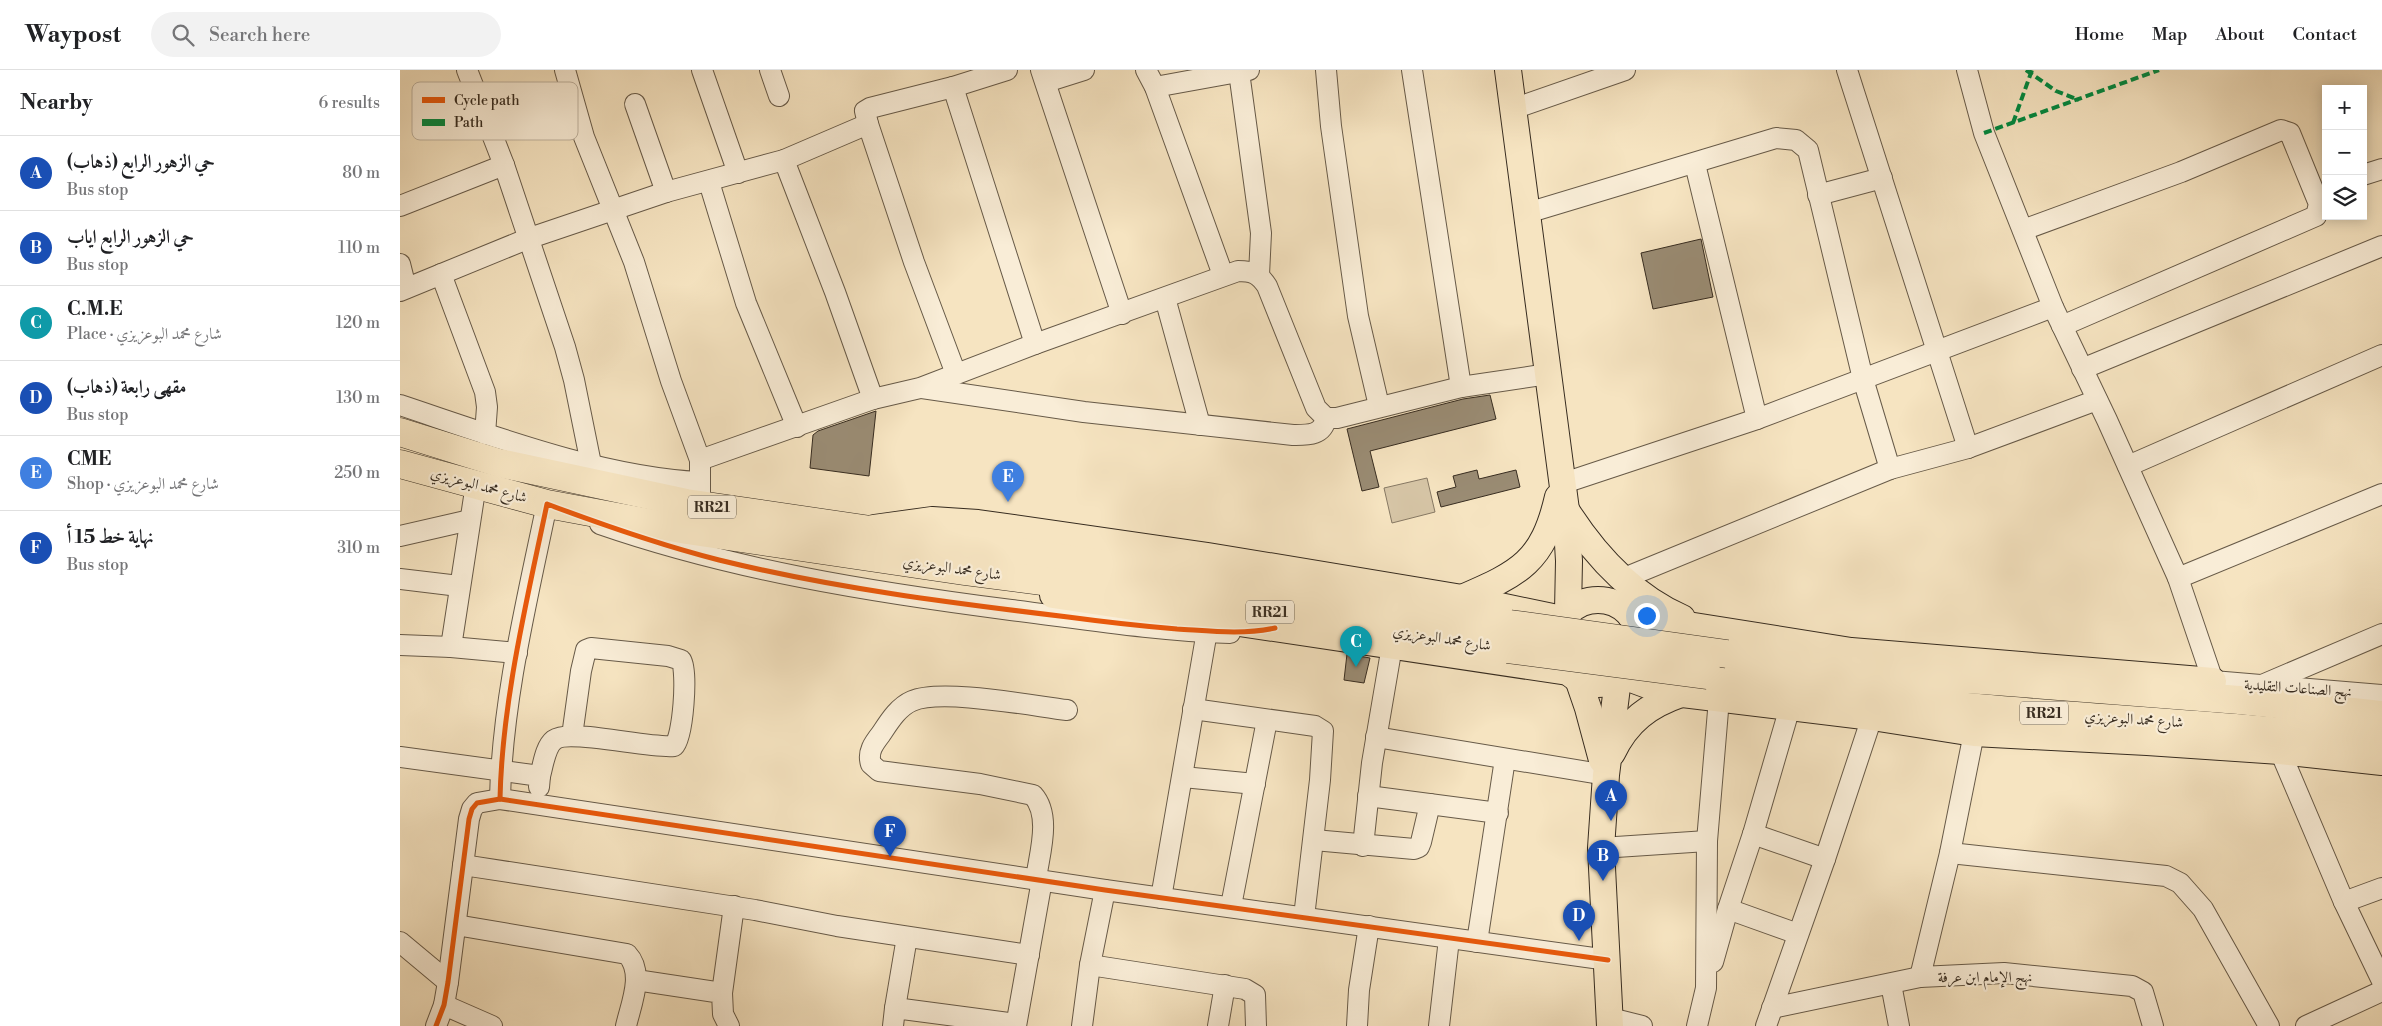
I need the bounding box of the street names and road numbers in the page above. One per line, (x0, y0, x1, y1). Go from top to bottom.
street label: شارع محمد البوعزيزي (428, 463, 529, 510)
road number: RR21 (688, 496, 736, 518)
street label: شارع محمد البوعزيزي (901, 552, 1002, 588)
road number: RR21 (1246, 600, 1294, 624)
street label: شارع محمد البوعزيزي (1391, 621, 1492, 659)
street label: نهج الصناعات التقليدية (2243, 675, 2353, 706)
road number: RR21 (2020, 702, 2068, 724)
street label: شارع محمد البوعزيزي (2084, 707, 2184, 735)
street label: نهج الإمام ابن عرفة (1938, 968, 2032, 991)

